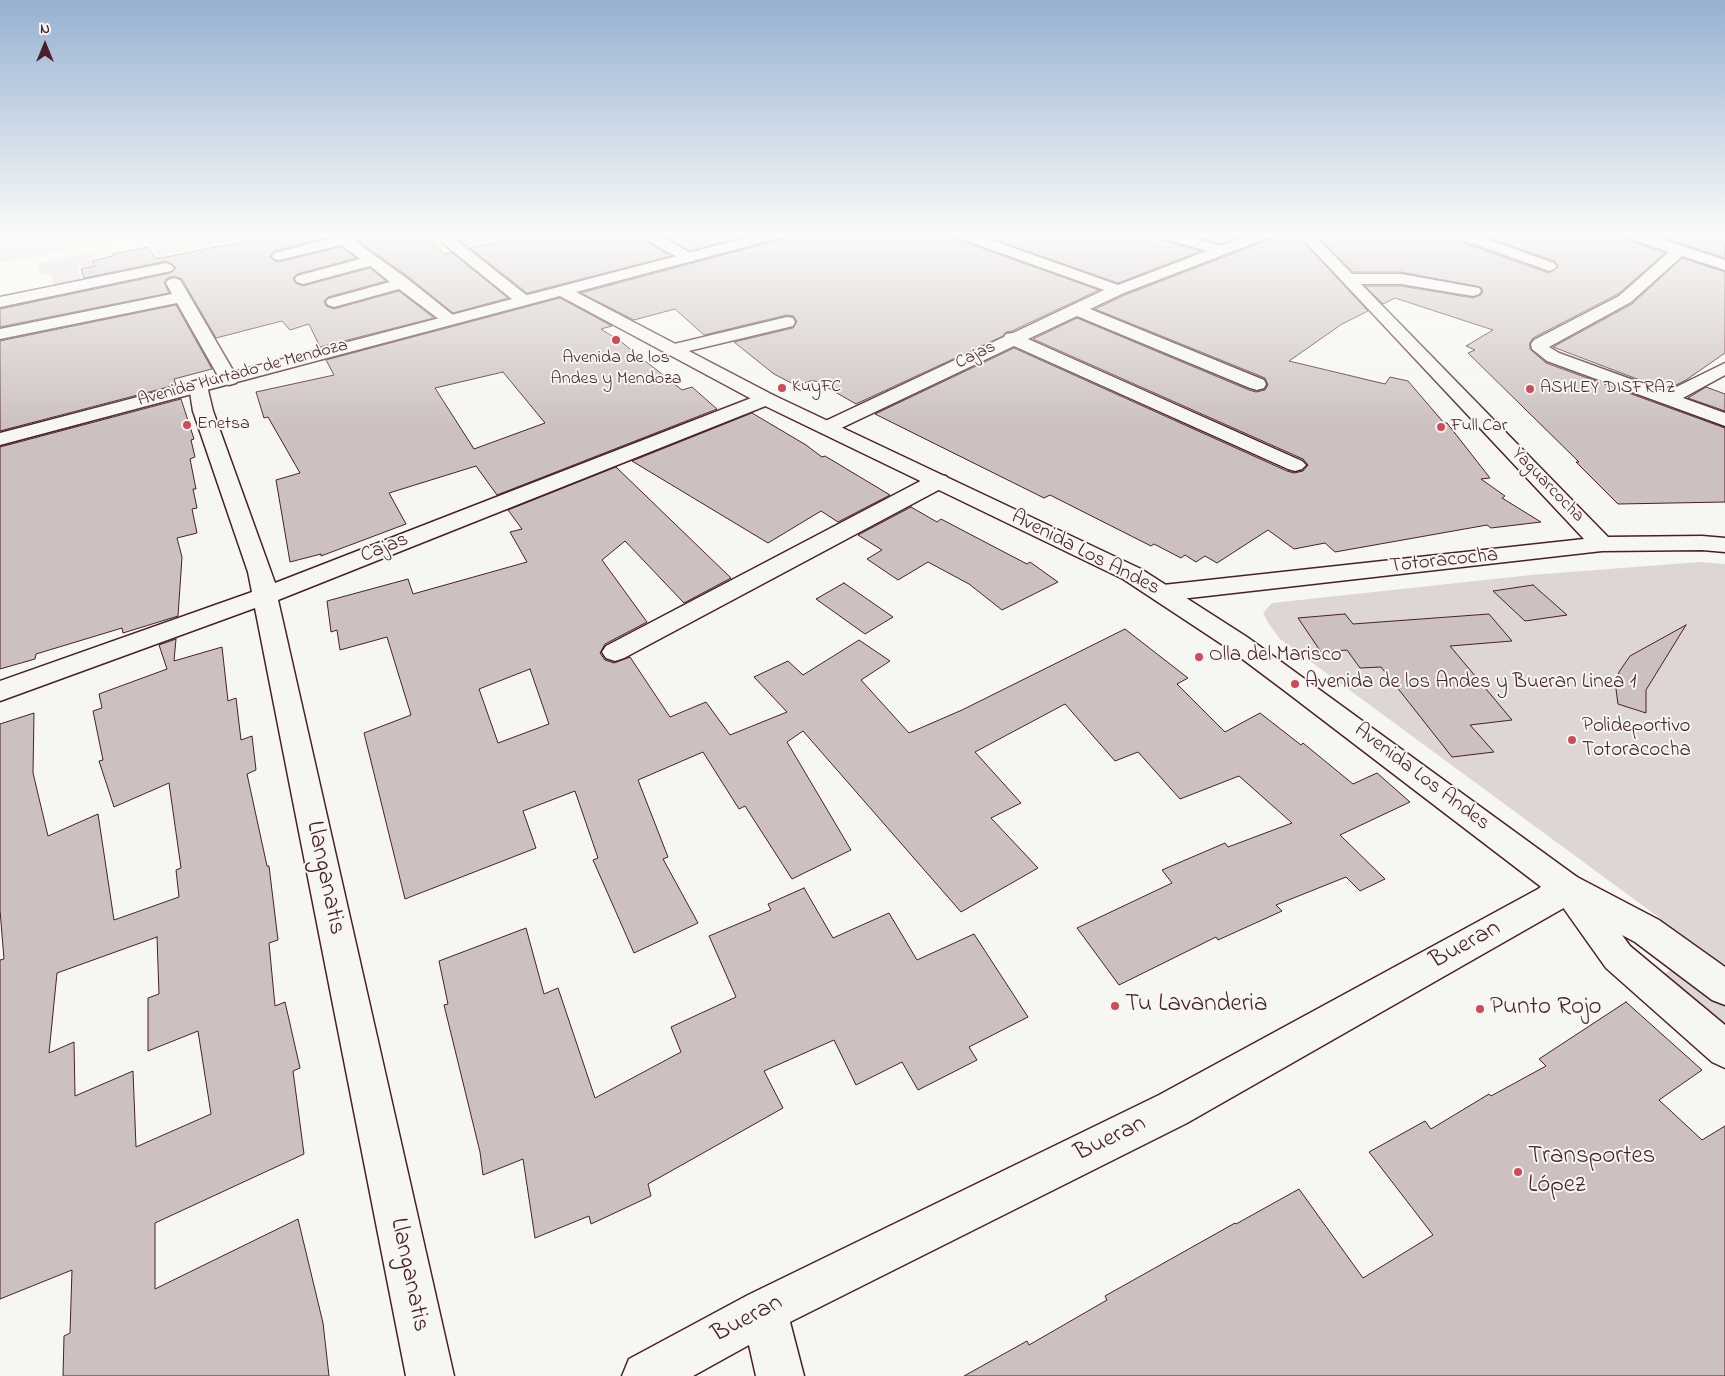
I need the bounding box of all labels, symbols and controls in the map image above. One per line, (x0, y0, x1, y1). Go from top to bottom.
text: N (40, 19, 50, 40)
north arrow (20, 20, 70, 70)
marker: Avenida de los Andes y Mendoza (610, 334, 622, 346)
street label: Avenida Hurtado de Mendoza (136, 336, 350, 412)
street label: Cajas (952, 337, 1000, 375)
place label: Avenida de los Andes y Mendoza (551, 348, 681, 390)
place label: KuyFC (792, 377, 841, 399)
place label: ASHLEY DISFRAZ (1540, 378, 1675, 400)
marker: KuyFC (776, 382, 788, 394)
marker: ASHLEY DISFRAZ (1524, 383, 1536, 395)
place label: Enetsa (197, 414, 250, 436)
place label: Full Car (1451, 416, 1507, 438)
marker: Enetsa (181, 419, 193, 431)
marker: Full Car (1435, 421, 1447, 433)
street label: Yaguarcocha (1506, 444, 1588, 528)
street label: Avenida Los Andes (1006, 506, 1164, 602)
street label: Cajas (358, 528, 412, 570)
street label: Totoracocha (1389, 544, 1499, 580)
place label: Olla del Marisco (1209, 644, 1342, 670)
marker: Olla del Marisco (1193, 651, 1205, 663)
place label: Avenida de los Andes y Bueran Linea 1 (1305, 671, 1636, 697)
marker: Avenida de los Andes y Bueran Linea 1 (1289, 678, 1301, 690)
place label: Polideportivo Totoracocha (1582, 715, 1691, 765)
street label: Avenida Los Andes (1348, 719, 1494, 837)
marker: Polideportivo Totoracocha (1566, 734, 1578, 746)
street label: Llanganatis (297, 818, 351, 938)
street label: Bueran (1426, 915, 1506, 977)
place label: Tu Lavanderia (1125, 991, 1268, 1021)
place label: Punto Rojo (1490, 994, 1601, 1024)
marker: Tu Lavanderia (1109, 1000, 1121, 1012)
marker: Punto Rojo (1474, 1003, 1486, 1015)
street label: Bueran (1070, 1110, 1152, 1170)
place label: Transportes López (1528, 1143, 1655, 1202)
marker: Transportes López (1512, 1166, 1524, 1178)
street label: Llanganatis (381, 1215, 435, 1335)
street label: Bueran (707, 1289, 789, 1351)

